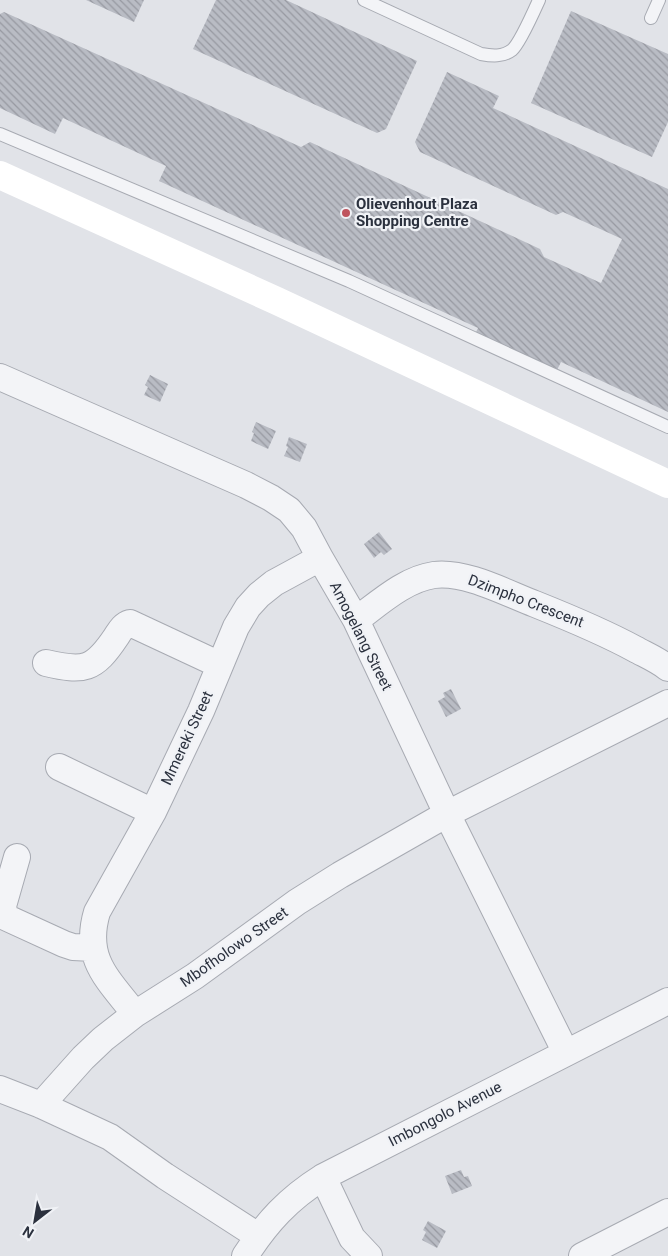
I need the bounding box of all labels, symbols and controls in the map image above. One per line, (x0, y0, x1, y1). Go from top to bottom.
place label: Olievenhout Plaza Shopping Centre (356, 195, 478, 230)
marker: Olievenhout Plaza Shopping Centre (340, 207, 352, 219)
street label: Dzimpho Crescent (466, 571, 586, 631)
street label: Amogelang Street (326, 579, 396, 693)
street label: Mmereki Street (157, 688, 217, 788)
street label: Mbofholowo Street (177, 903, 291, 991)
street label: Imbongolo Avenue (385, 1078, 505, 1150)
north arrow (10, 1196, 60, 1246)
text: N (20, 1223, 37, 1242)

